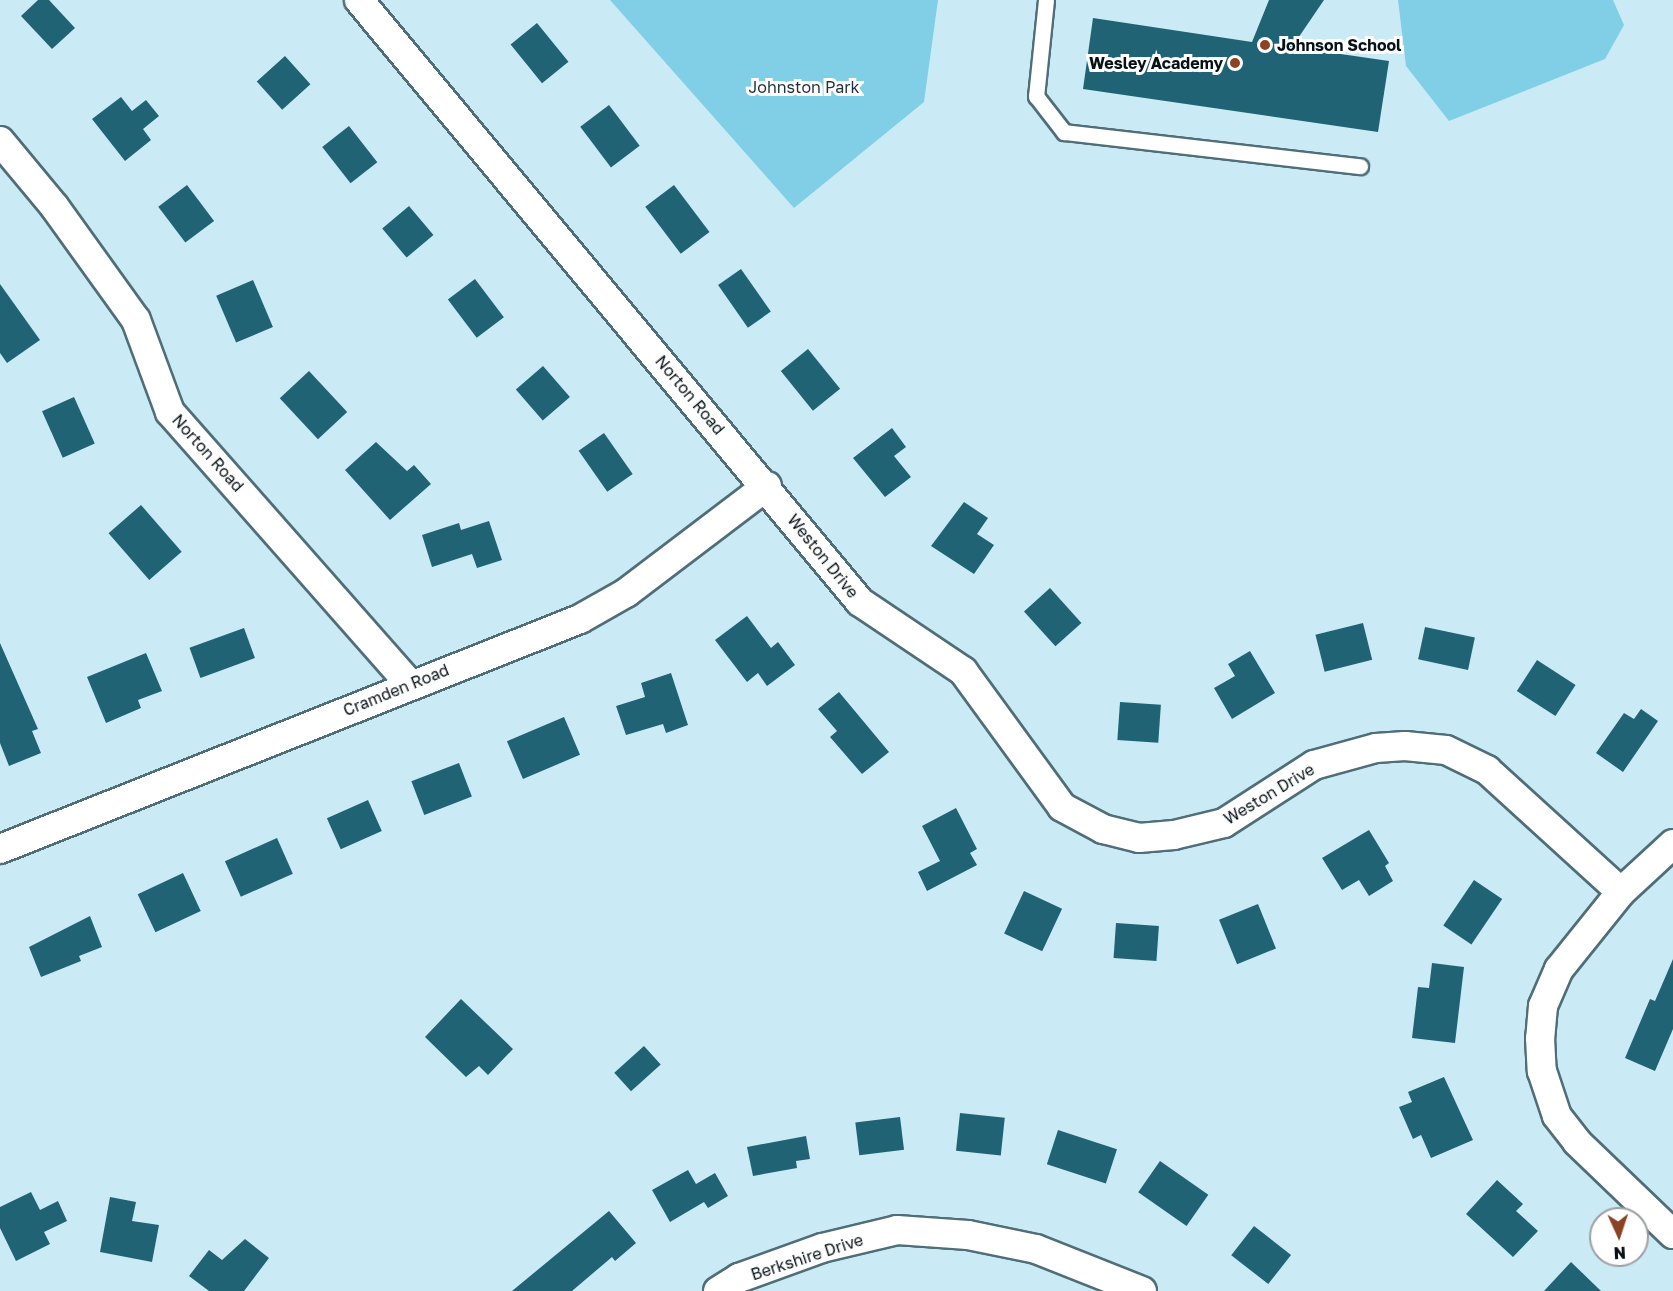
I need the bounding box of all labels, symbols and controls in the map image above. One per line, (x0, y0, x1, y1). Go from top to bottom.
place label: Johnson School (1277, 35, 1401, 55)
marker: Johnson School (1258, 38, 1272, 52)
place label: Wesley Academy (1089, 53, 1223, 73)
marker: Wesley Academy (1228, 56, 1242, 70)
park label: Johnston Park (748, 77, 860, 97)
street label: Norton Road (651, 352, 729, 438)
street label: Norton Road (168, 410, 248, 496)
street label: Weston Drive (783, 510, 863, 602)
street label: Cramden Road (340, 660, 452, 720)
street label: Weston Drive (1220, 760, 1318, 828)
north arrow (1589, 1207, 1649, 1267)
street label: Berkshire Drive (748, 1230, 866, 1284)
text: N (1613, 1243, 1626, 1263)

